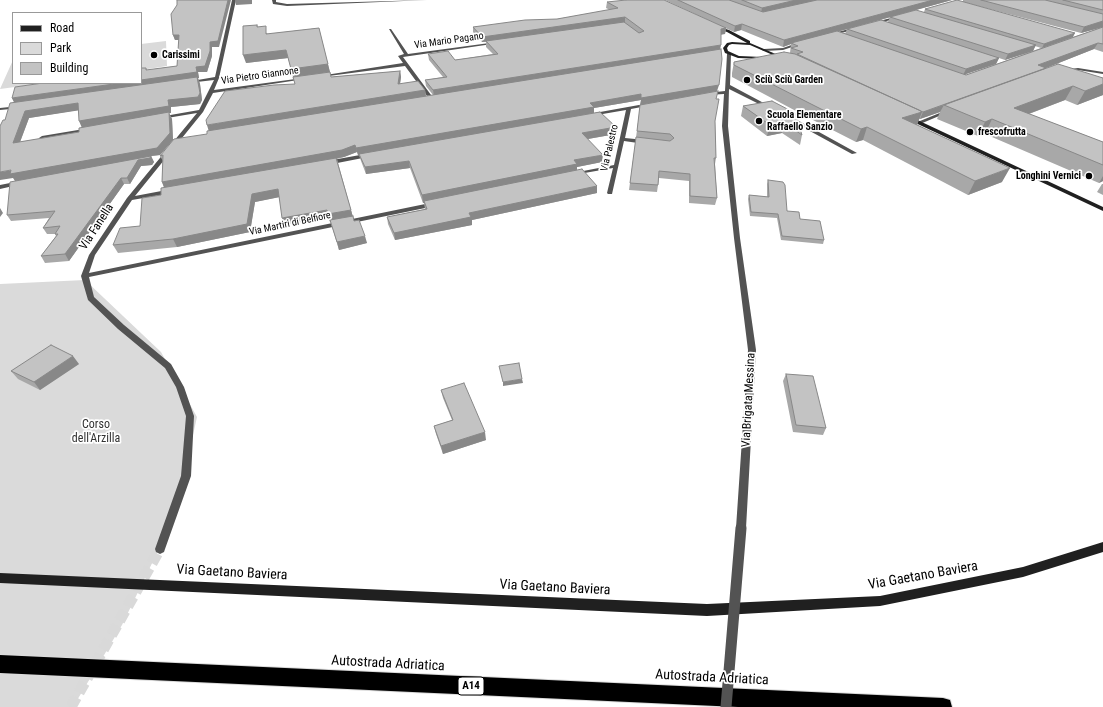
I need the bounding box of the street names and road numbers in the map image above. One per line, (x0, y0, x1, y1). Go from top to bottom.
street label: Via Mario Pagano (414, 30, 484, 52)
street label: Via Pietro Giannone (221, 65, 299, 87)
street label: Via Palestro (599, 123, 621, 173)
street label: Via Fanella (77, 201, 117, 253)
street label: Via Martiri di Belfiore (248, 209, 332, 239)
street label: Via Brigata Messina (739, 352, 759, 448)
street label: Via Gaetano Baviera (867, 558, 979, 594)
street label: Via Gaetano Baviera (176, 562, 288, 584)
street label: Via Gaetano Baviera (499, 577, 611, 599)
street label: Autostrada Adriatica (331, 653, 445, 675)
street label: Autostrada Adriatica (655, 667, 769, 689)
road number: A14 (458, 677, 484, 695)

